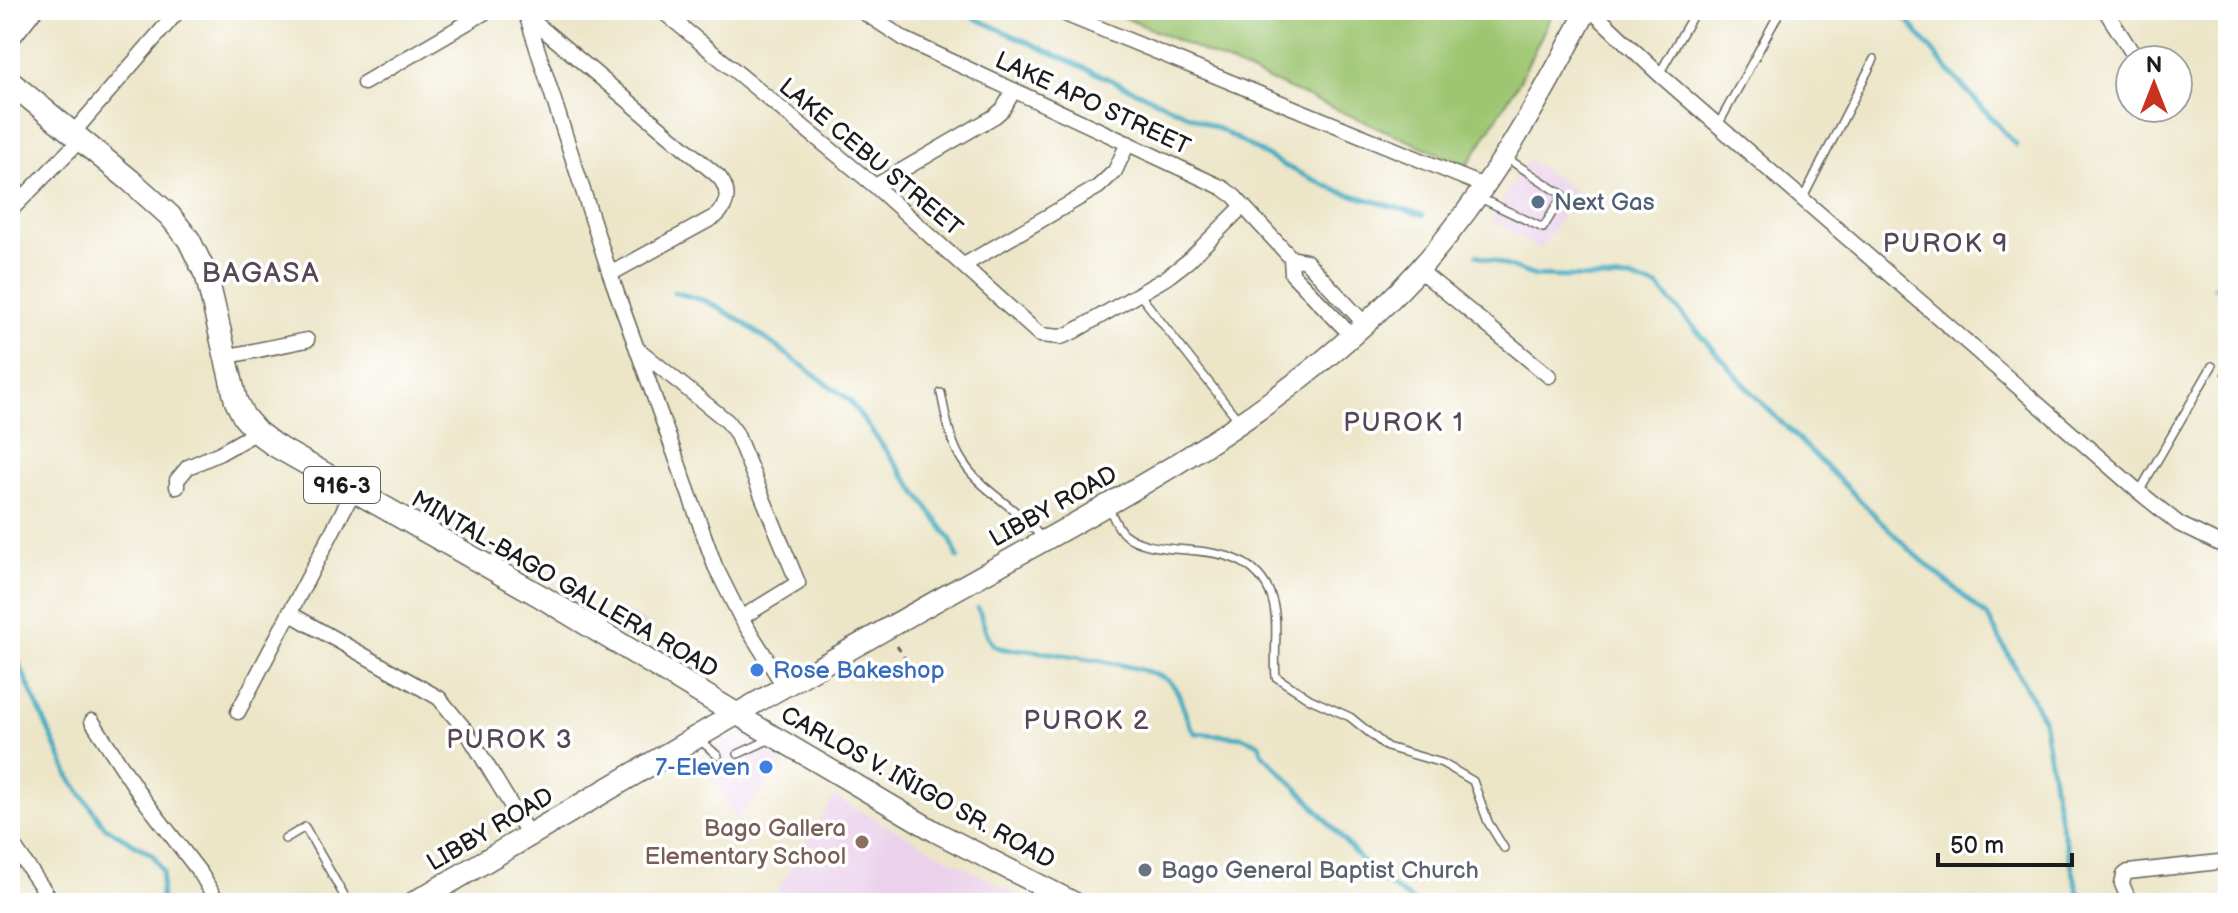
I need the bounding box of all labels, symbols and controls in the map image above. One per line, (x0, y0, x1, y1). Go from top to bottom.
north arrow (2114, 44, 2194, 124)
street label: LAKE APO STREET (991, 46, 1195, 162)
text: N (2146, 52, 2162, 79)
street label: LAKE CEBU STREET (773, 72, 969, 243)
place label: Next Gas (1554, 188, 1655, 217)
marker: Next Gas (1529, 193, 1547, 211)
district label: PUROK 9 (1883, 229, 2009, 260)
district label: BAGASA (201, 257, 321, 290)
district label: PUROK 1 (1343, 408, 1465, 439)
street label: LIBBY ROAD (984, 459, 1122, 553)
road number: 916-3 (304, 467, 380, 503)
street label: MINTAL-BAGO GALLERA ROAD (406, 485, 723, 684)
place label: Rose Bakeshop (773, 656, 945, 685)
marker: Rose Bakeshop (748, 661, 766, 679)
street label: CARLOS V. IÑIGO SR. ROAD (776, 700, 1060, 875)
district label: PUROK 2 (1024, 706, 1150, 737)
district label: PUROK 3 (446, 725, 574, 756)
place label: 7-Eleven (655, 753, 750, 782)
marker: 7-Eleven (757, 758, 775, 776)
street label: LIBBY ROAD (422, 782, 559, 877)
place label: Bago Gallera Elementary School (645, 814, 846, 871)
scale bar (1938, 817, 2072, 867)
text: 50 m (1950, 831, 2004, 860)
marker: Bago Gallera Elementary School (853, 833, 871, 851)
place label: Bago General Baptist Church (1161, 856, 1479, 885)
marker: Bago General Baptist Church (1136, 861, 1154, 879)

